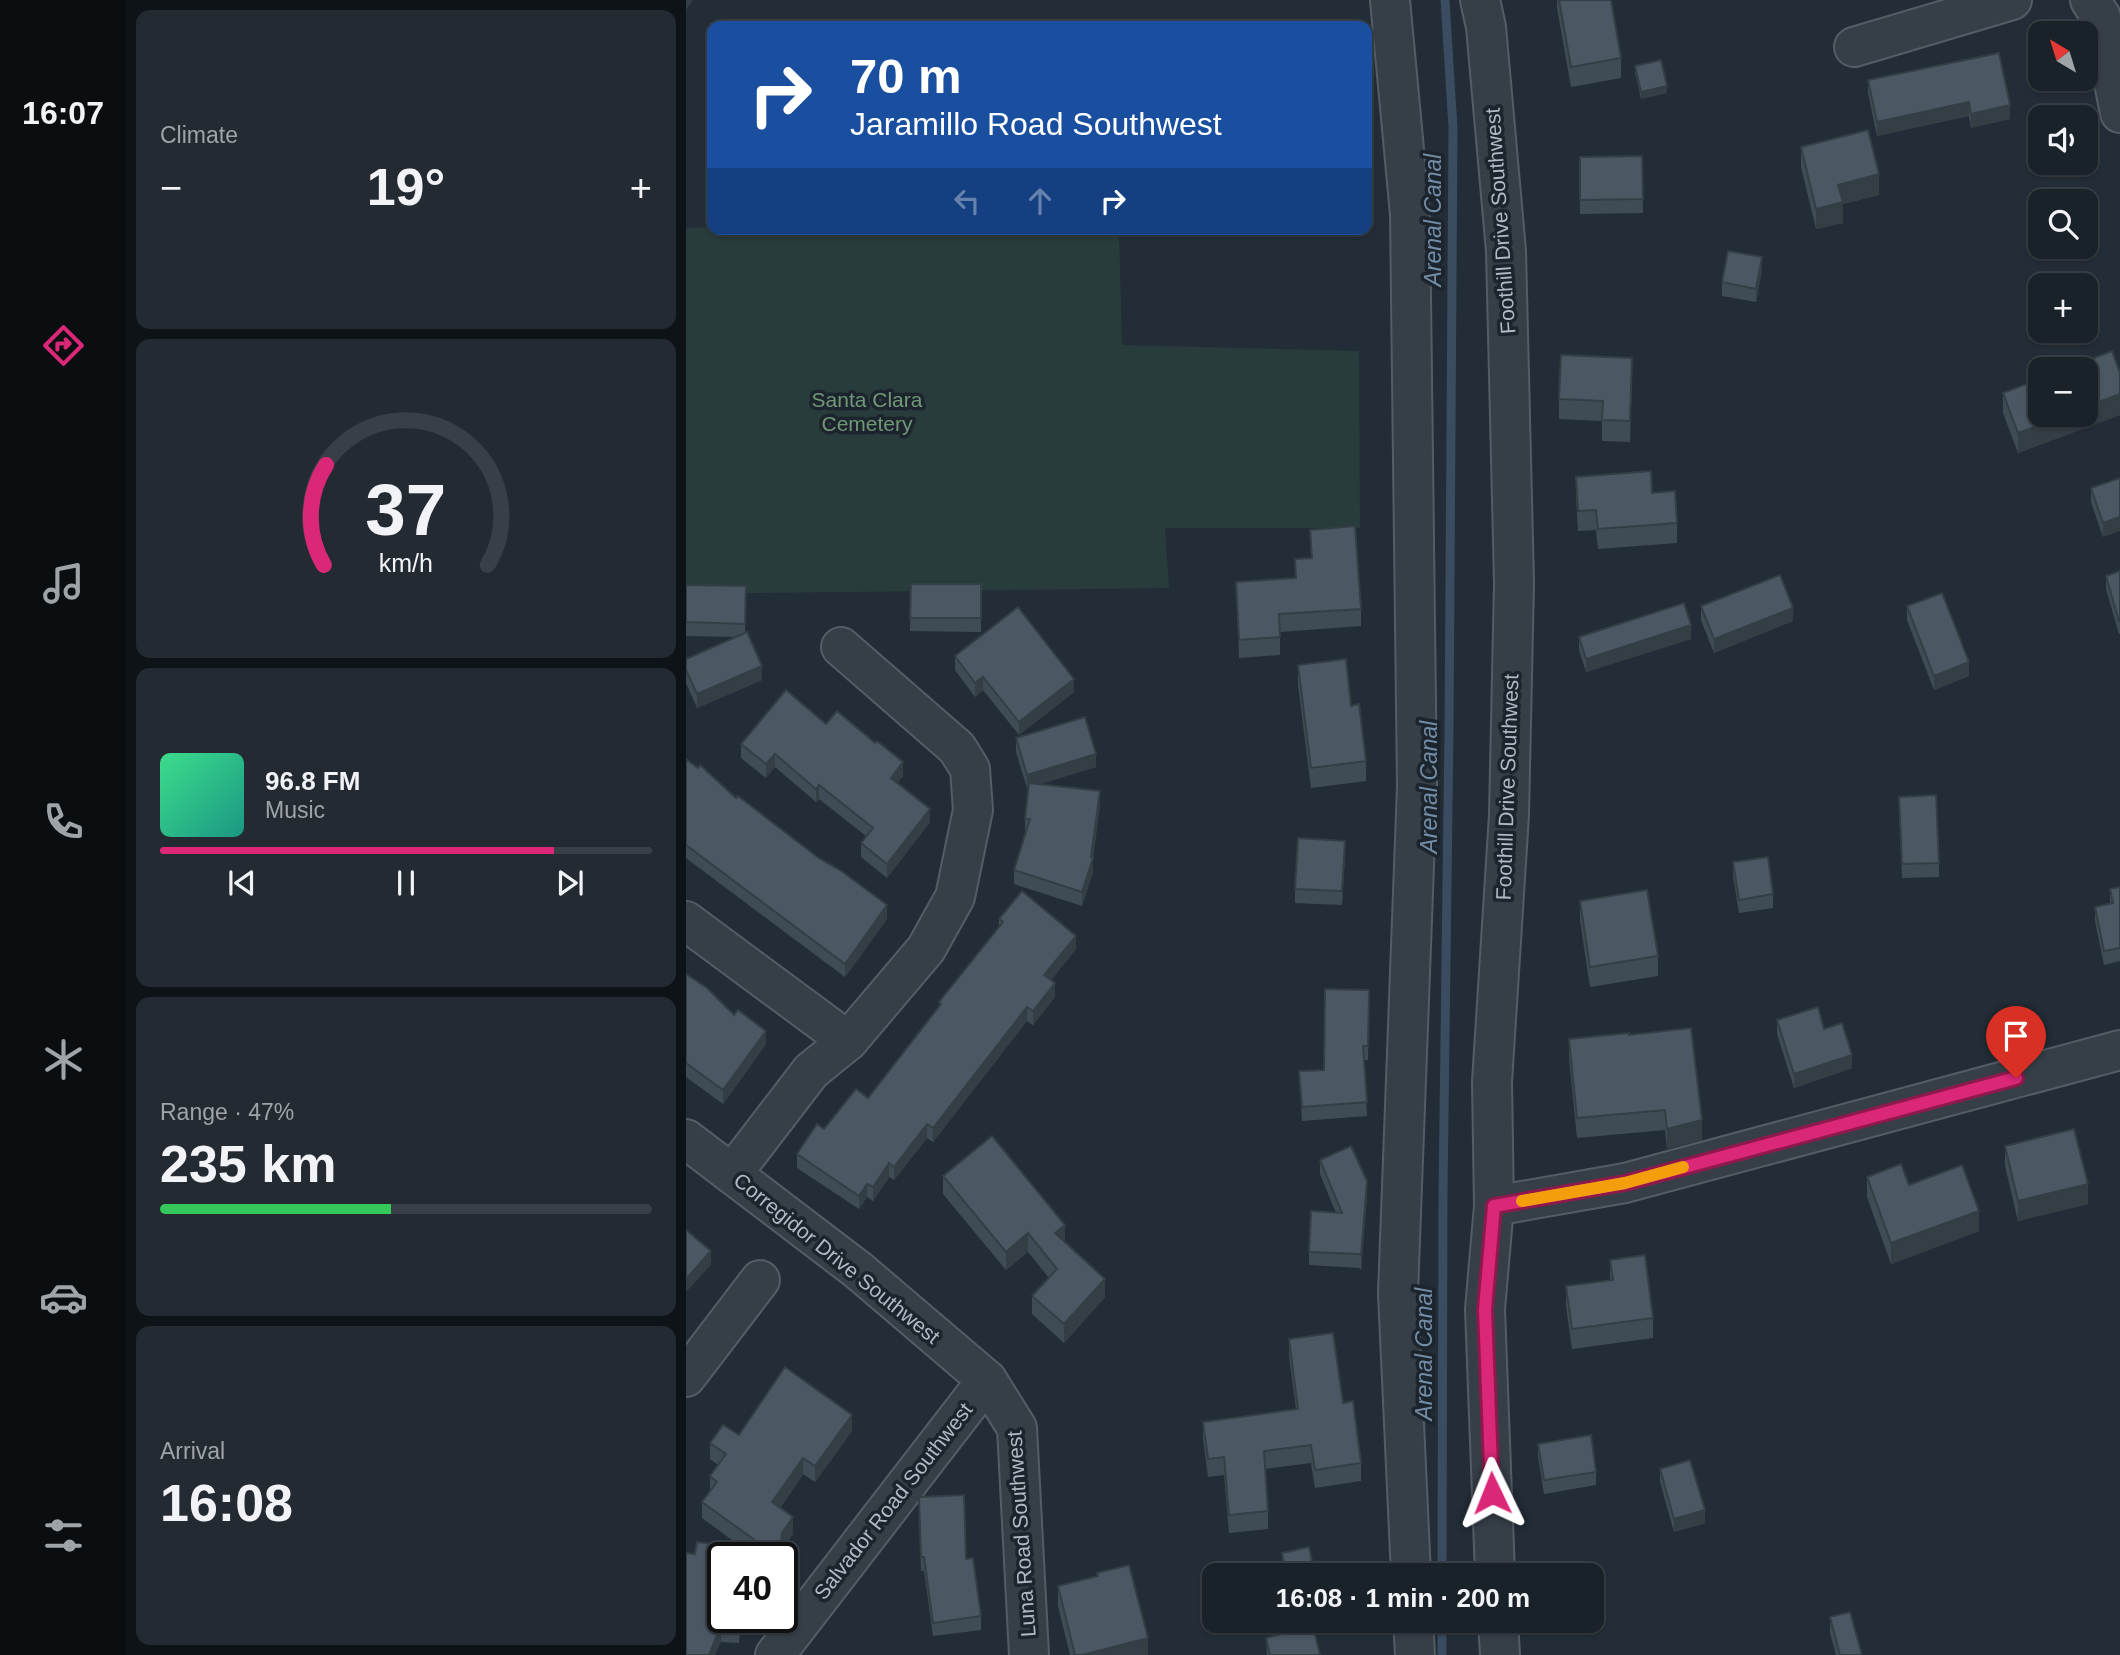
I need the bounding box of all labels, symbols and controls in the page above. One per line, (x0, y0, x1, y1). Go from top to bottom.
north arrow (2028, 21, 2098, 91)
map controls (2028, 21, 2098, 427)
icon: right (735, 49, 826, 140)
text: 70 m (850, 49, 962, 103)
text: 16:07 (22, 95, 104, 131)
button: sound (2028, 105, 2098, 175)
text: Jaramillo Road Southwest (850, 106, 1222, 142)
street label: Foothill Drive Southwest (1481, 107, 1519, 335)
text: Climate (160, 122, 238, 148)
water label: Arenal Canal (1420, 153, 1446, 288)
text: 19° (367, 158, 445, 216)
text: − (160, 167, 182, 209)
text: + (630, 167, 652, 209)
icon: left (948, 182, 986, 220)
icon: ahead (1021, 182, 1059, 220)
icon: right (1094, 182, 1132, 220)
button: search (2028, 189, 2098, 259)
button: + (2028, 273, 2098, 343)
icon: directions (39, 321, 88, 370)
button: − (2028, 357, 2098, 427)
park label: Santa Clara Cemetery (812, 388, 923, 435)
text: 37 (366, 469, 446, 550)
text: km/h (379, 548, 433, 576)
icon: music (39, 559, 88, 608)
street label: Foothill Drive Southwest (1492, 673, 1522, 901)
water label: Arenal Canal (1416, 720, 1442, 855)
text: 96.8 FM (265, 766, 360, 796)
icon: phone (39, 797, 88, 846)
text: Music (265, 797, 325, 823)
icon: previous (223, 864, 261, 902)
icon: pause (387, 864, 425, 902)
icon: next (551, 864, 589, 902)
pin (1986, 1006, 2046, 1078)
icon: arrive (1997, 1017, 2035, 1055)
icon: climate (39, 1035, 88, 1084)
text: Range · 47% (160, 1099, 294, 1125)
text: 235 km (160, 1135, 336, 1193)
street label: Corregidor Drive Southwest (730, 1168, 945, 1348)
icon: car (39, 1273, 88, 1322)
water label: Arenal Canal (1411, 1287, 1437, 1422)
street label: Salvador Road Southwest (809, 1398, 977, 1604)
street label: Luna Road Southwest (1002, 1430, 1040, 1638)
text: Arrival (160, 1438, 225, 1464)
position arrow (1455, 1456, 1529, 1530)
text: 16:08 (160, 1474, 293, 1532)
icon: filters (39, 1511, 88, 1560)
speed limit sign: 40 (707, 1542, 798, 1633)
text: 16:08 · 1 min · 200 m (1276, 1583, 1530, 1613)

